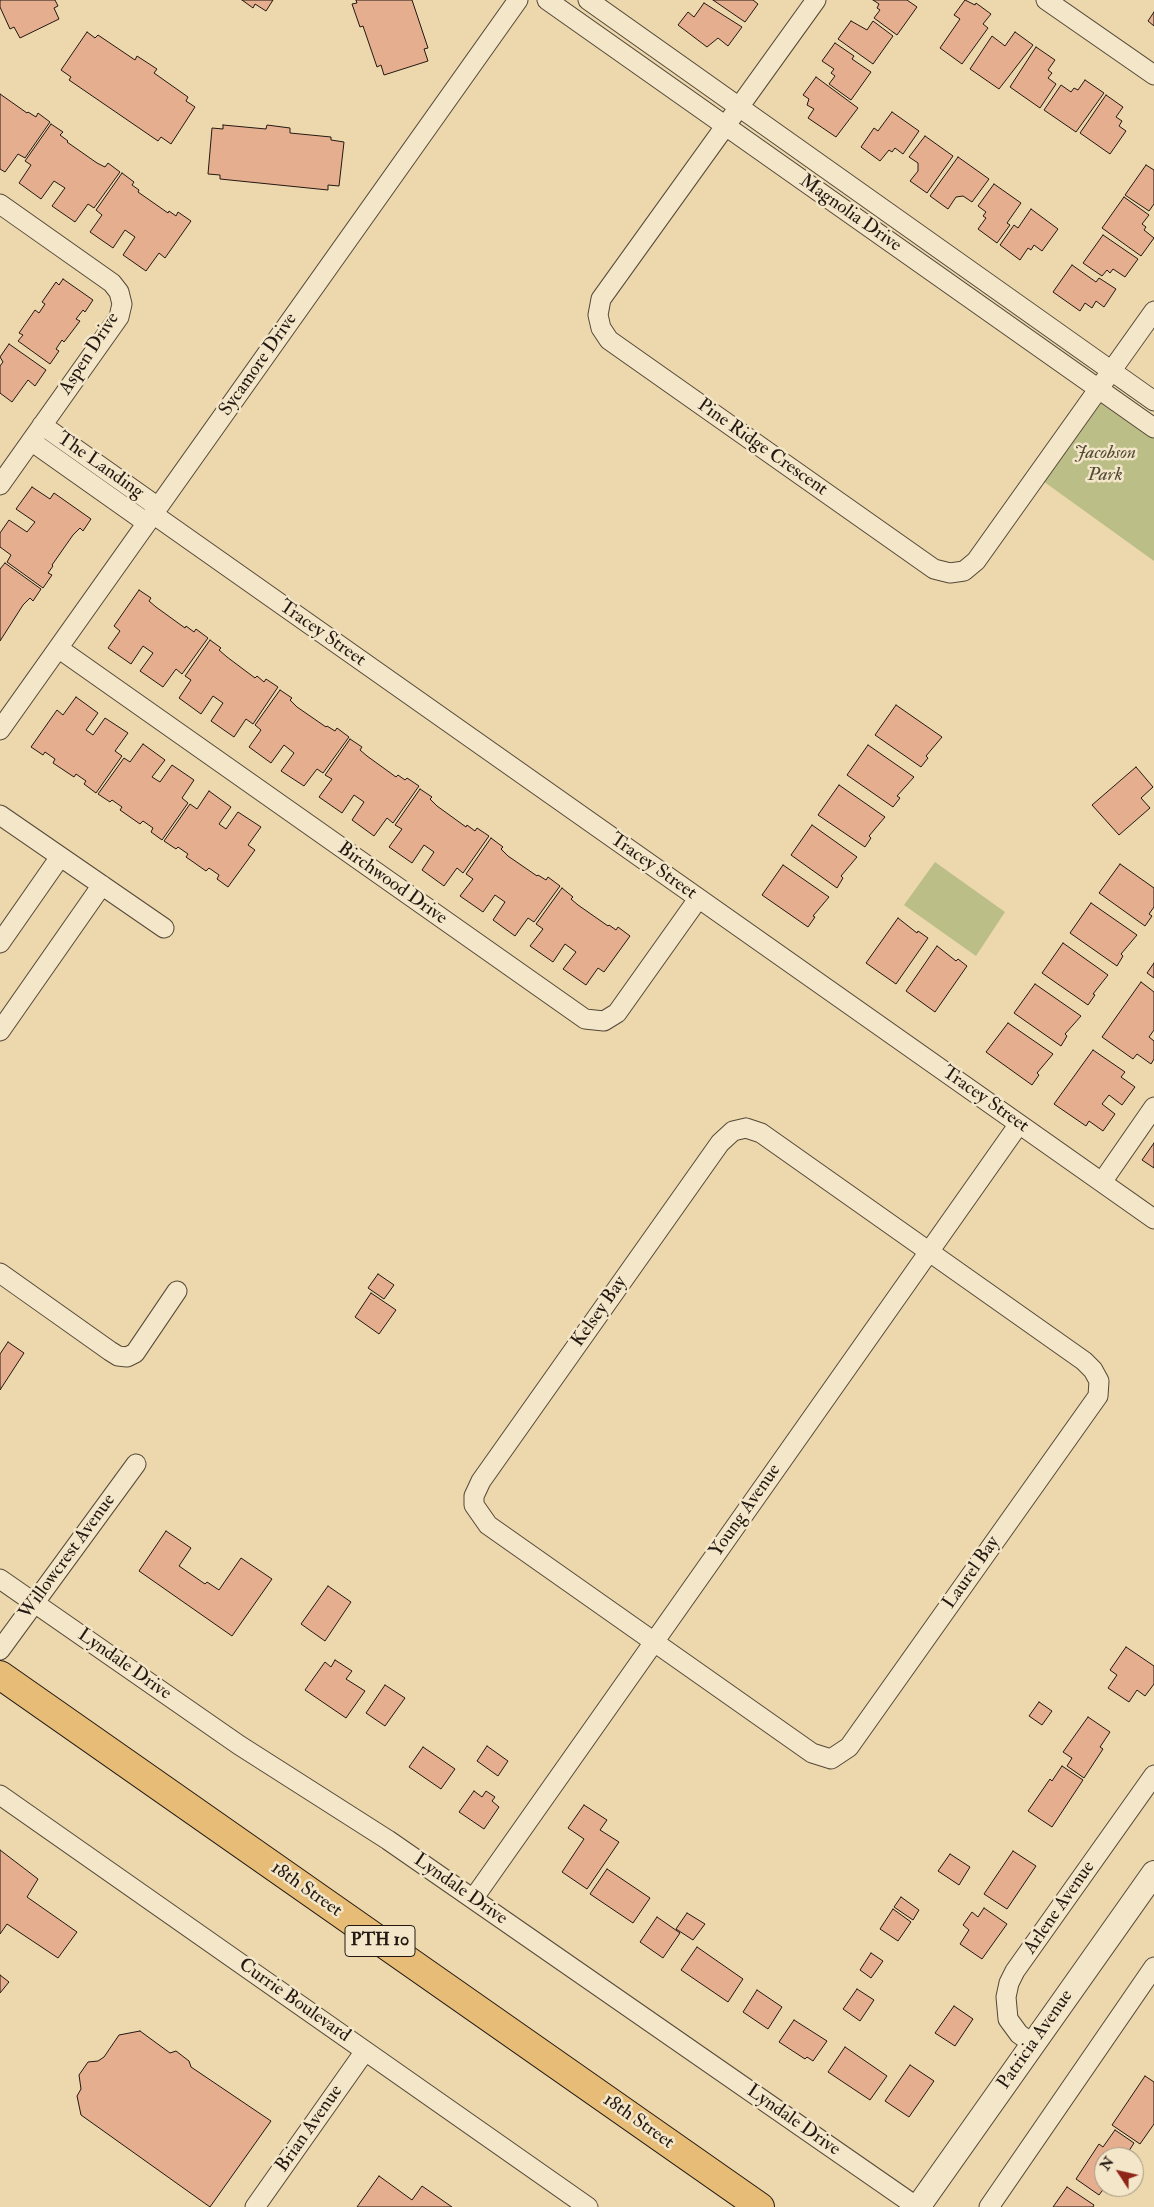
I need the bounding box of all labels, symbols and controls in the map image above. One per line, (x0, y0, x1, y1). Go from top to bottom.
street label: Magnolia Drive (795, 170, 905, 258)
street label: Aspen Drive (55, 309, 125, 399)
street label: Sycamore Drive (215, 309, 303, 421)
street label: Pine Ridge Crescent (693, 395, 831, 501)
street label: The Landing (52, 428, 148, 504)
park label: Jacobson Park (1074, 443, 1136, 487)
street label: Tracey Street (274, 596, 370, 672)
street label: Tracey Street (605, 829, 701, 905)
street label: Birchwood Drive (333, 838, 451, 930)
street label: Tracey Street (937, 1062, 1033, 1138)
street label: Kelsey Bay (567, 1272, 633, 1352)
street label: Young Avenue (706, 1460, 786, 1562)
street label: Willowcrest Avenue (15, 1490, 121, 1624)
street label: Laurel Bay (939, 1532, 1005, 1614)
street label: Lyndale Drive (73, 1624, 175, 1706)
street label: Lyndale Drive (409, 1849, 511, 1931)
street label: 18th Street (266, 1857, 346, 1923)
street label: Arlene Avenue (1020, 1857, 1100, 1959)
road number: PTH 10 (345, 1925, 415, 1956)
street label: Currie Boulevard (234, 1954, 354, 2048)
street label: Patricia Avenue (993, 1986, 1079, 2094)
street label: Lyndale Drive (742, 2080, 844, 2162)
street label: Brian Avenue (272, 2081, 348, 2177)
street label: 18th Street (598, 2089, 678, 2155)
north arrow (1094, 2147, 1144, 2197)
text: N (1097, 2154, 1118, 2174)

